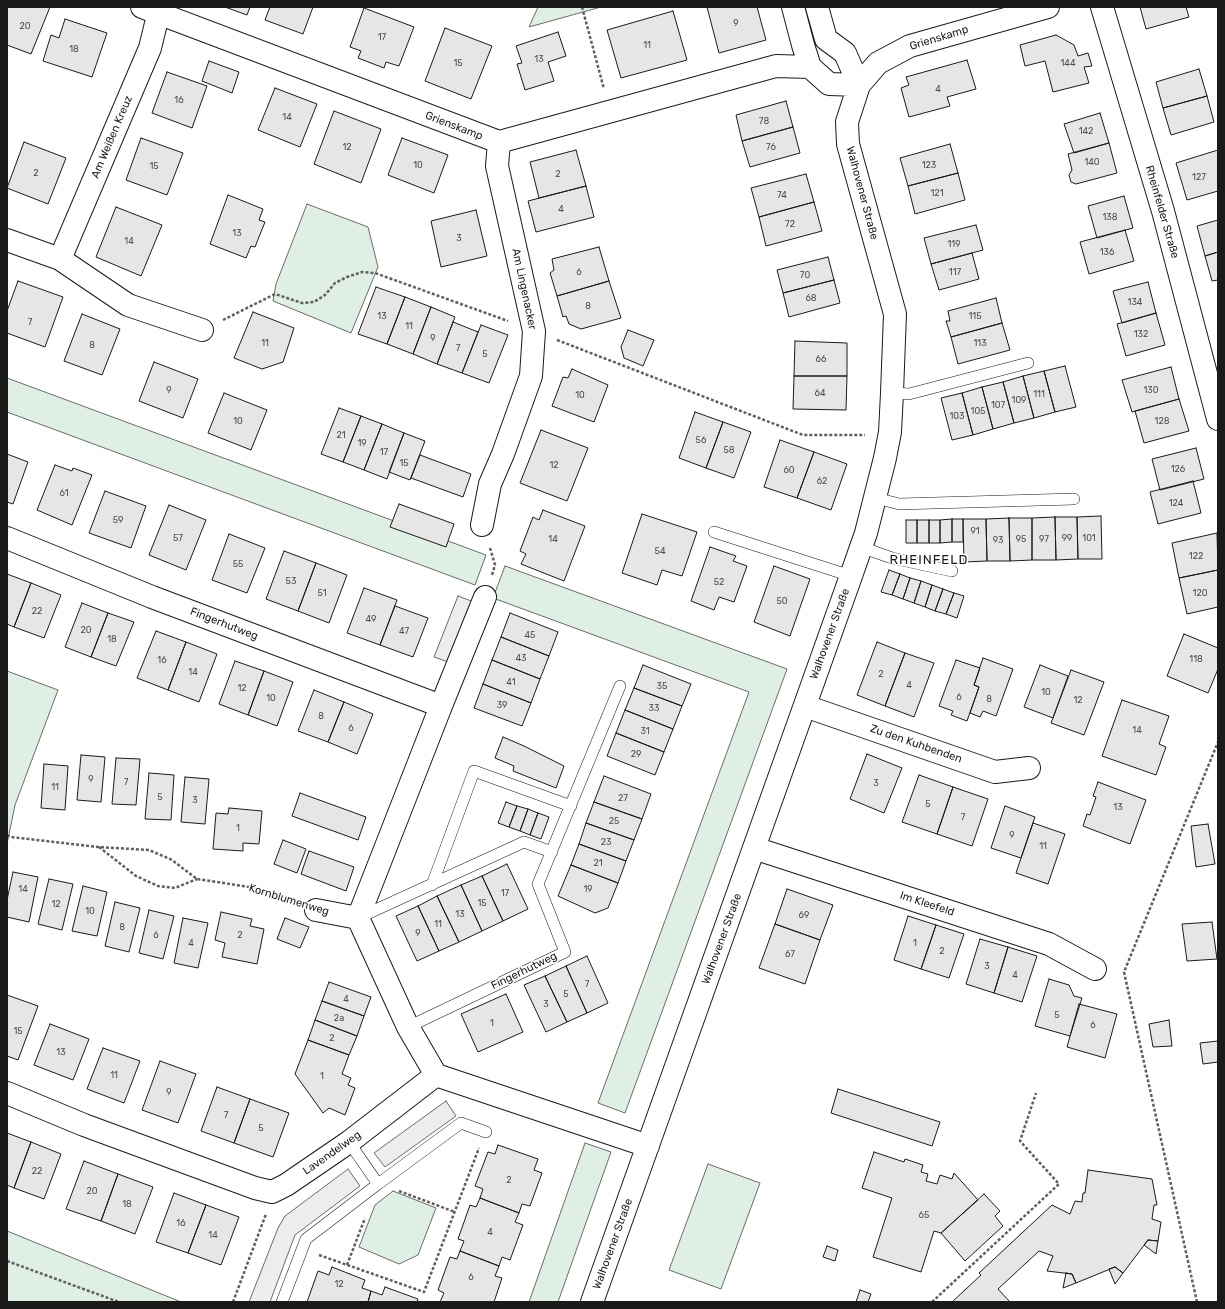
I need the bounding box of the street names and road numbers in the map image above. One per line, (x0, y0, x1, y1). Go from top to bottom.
street label: Grienskamp (908, 23, 970, 53)
street label: Am Weißen Kreuz (89, 94, 135, 180)
street label: Grienskamp (423, 109, 485, 143)
street label: Walhovener Straße (843, 145, 881, 241)
street label: Rheinfelder Straße (1142, 164, 1182, 260)
street label: Am Lingenacker (509, 247, 539, 331)
street label: Walhovener Straße (807, 587, 853, 681)
street label: Fingerhutweg (188, 605, 260, 643)
street label: Zu den Kuhbenden (868, 722, 964, 766)
street label: Kornblumenweg (247, 882, 331, 918)
street label: Im Kleefeld (898, 889, 956, 919)
street label: Walhovener Straße (699, 892, 745, 986)
street label: Fingerhutweg (489, 949, 559, 993)
street label: Lavendelweg (301, 1128, 363, 1178)
street label: Walhovener Straße (590, 1197, 636, 1291)

